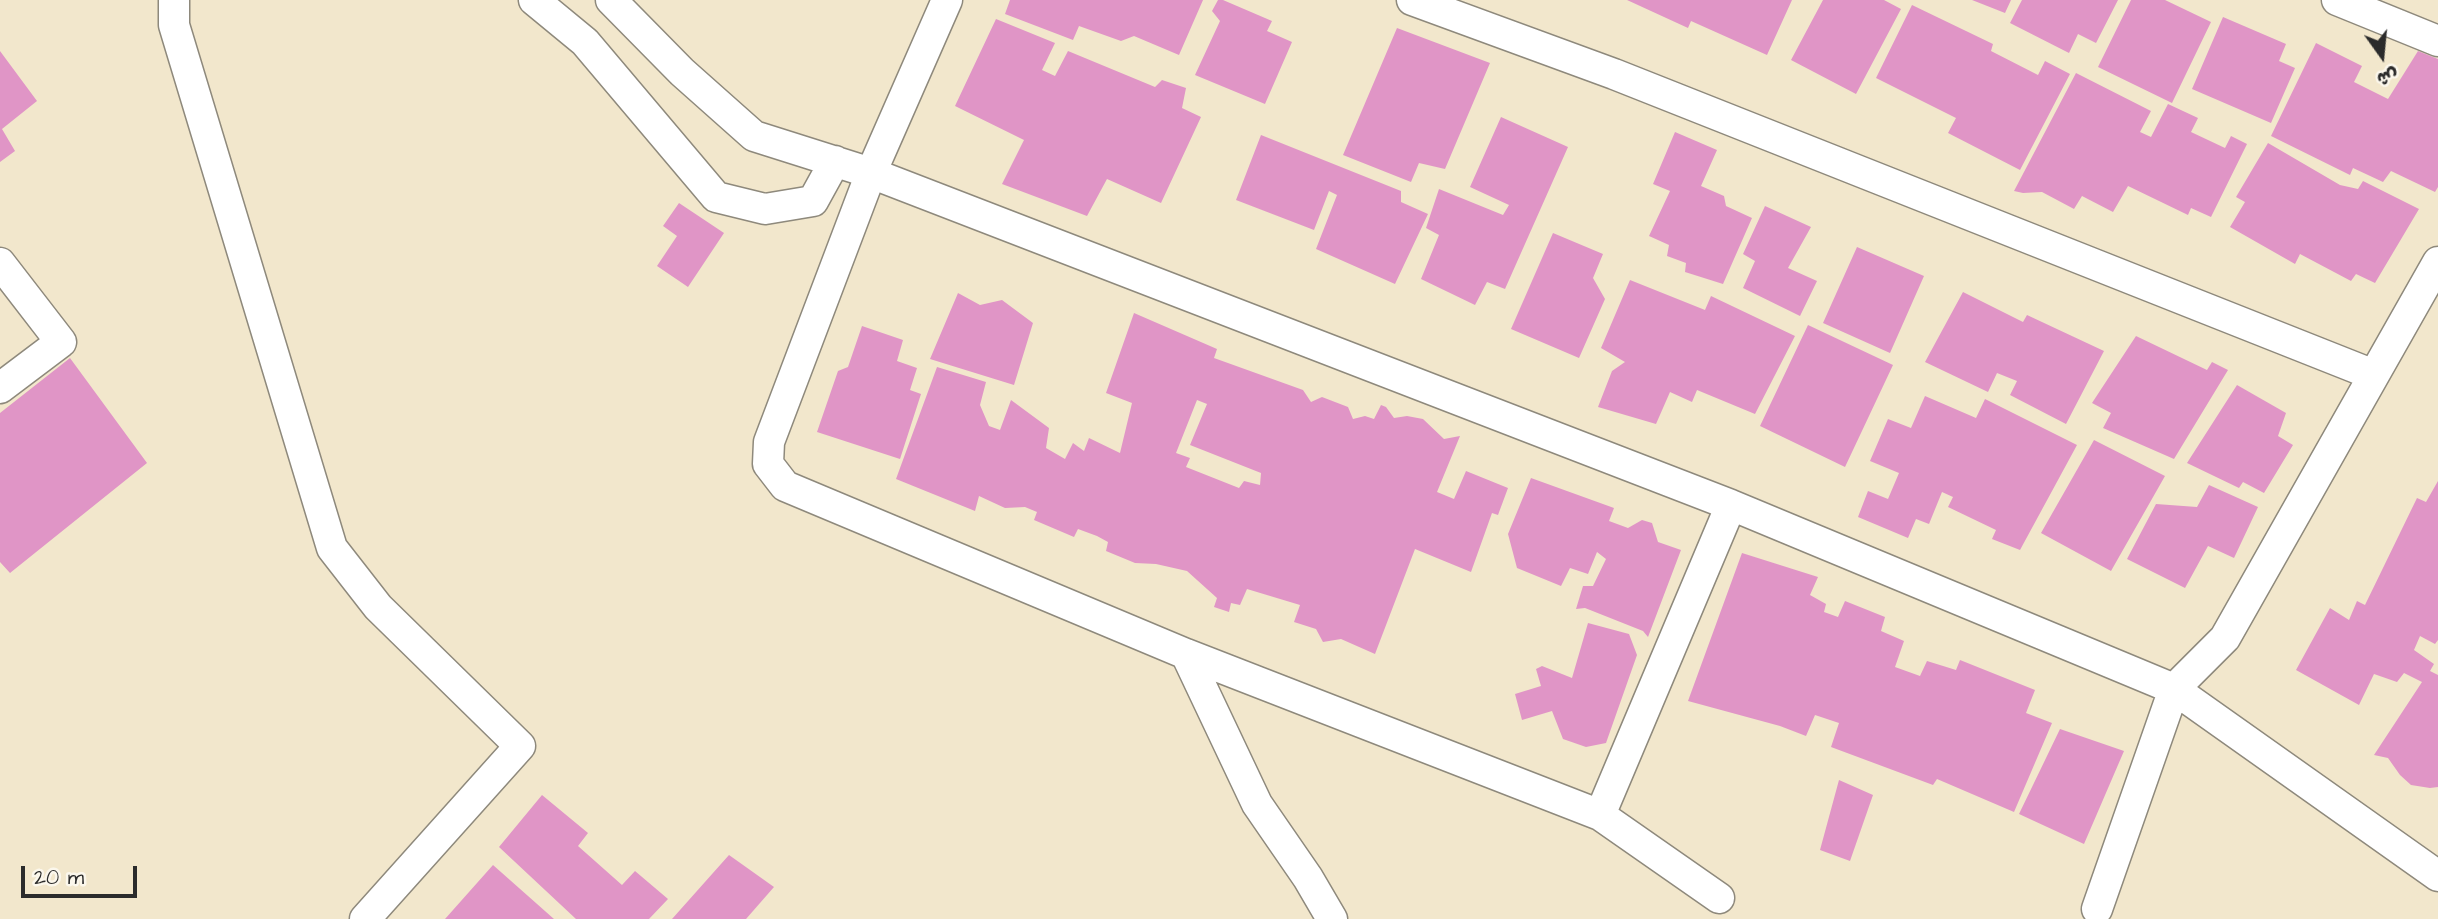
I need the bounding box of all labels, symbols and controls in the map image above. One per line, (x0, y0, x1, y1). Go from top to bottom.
north arrow (2347, 21, 2417, 91)
text: ش (2374, 61, 2401, 93)
scale bar (24, 852, 140, 896)
text: 20 m (34, 863, 84, 892)

